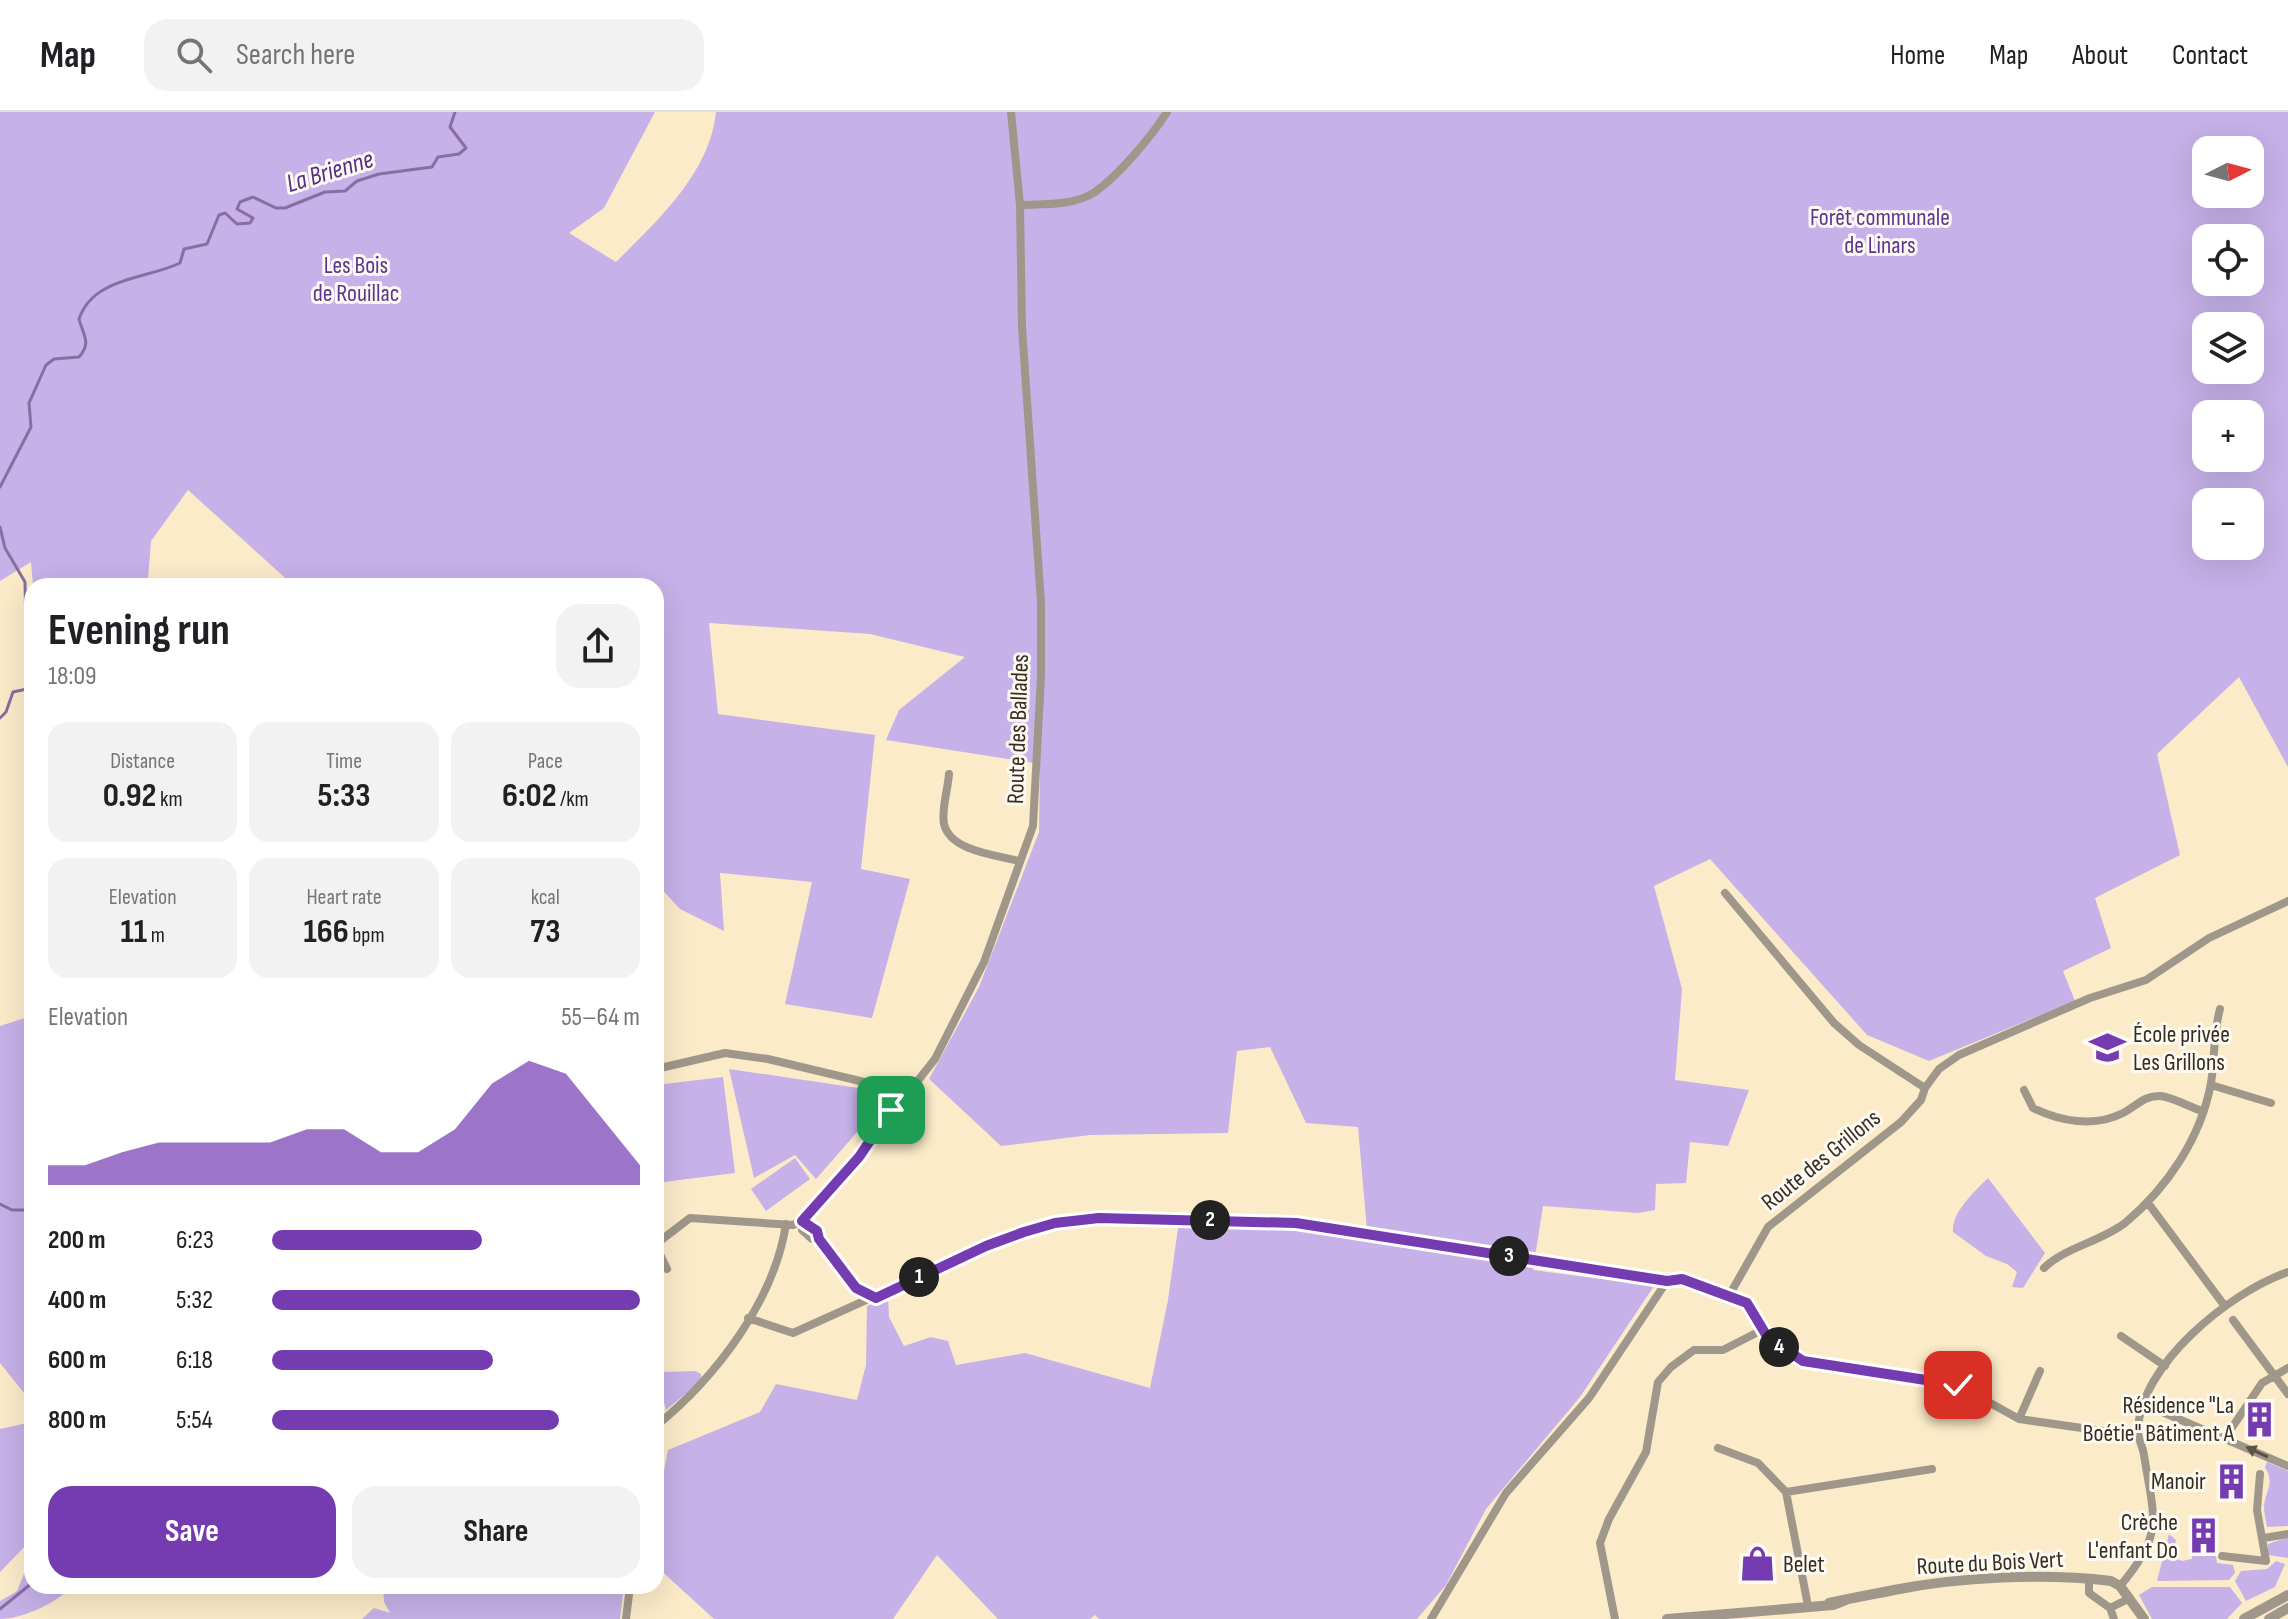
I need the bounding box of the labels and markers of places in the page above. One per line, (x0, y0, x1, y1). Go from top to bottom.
place label: École privée Les Grillons (2133, 1020, 2230, 1077)
school or university icon: École privée Les Grillons (2088, 1029, 2126, 1067)
pin (857, 1076, 925, 1144)
pin: 2 (1190, 1200, 1230, 1240)
pin: 3 (1489, 1236, 1529, 1276)
pin: 1 (899, 1257, 939, 1297)
pin: 4 (1759, 1327, 1799, 1367)
pin (1924, 1351, 1992, 1419)
place label: Résidence "La Boétie" Bâtiment A (2083, 1391, 2235, 1448)
building icon: Résidence "La Boétie" Bâtiment A (2241, 1400, 2279, 1438)
building icon: Manoir (2213, 1462, 2251, 1500)
place label: Manoir (2151, 1467, 2206, 1496)
place label: Crèche L'enfant Do (2088, 1508, 2178, 1565)
building icon: Crèche L'enfant Do (2185, 1517, 2223, 1555)
shop icon: Belet (1738, 1545, 1776, 1583)
place label: Belet (1783, 1550, 1825, 1579)

